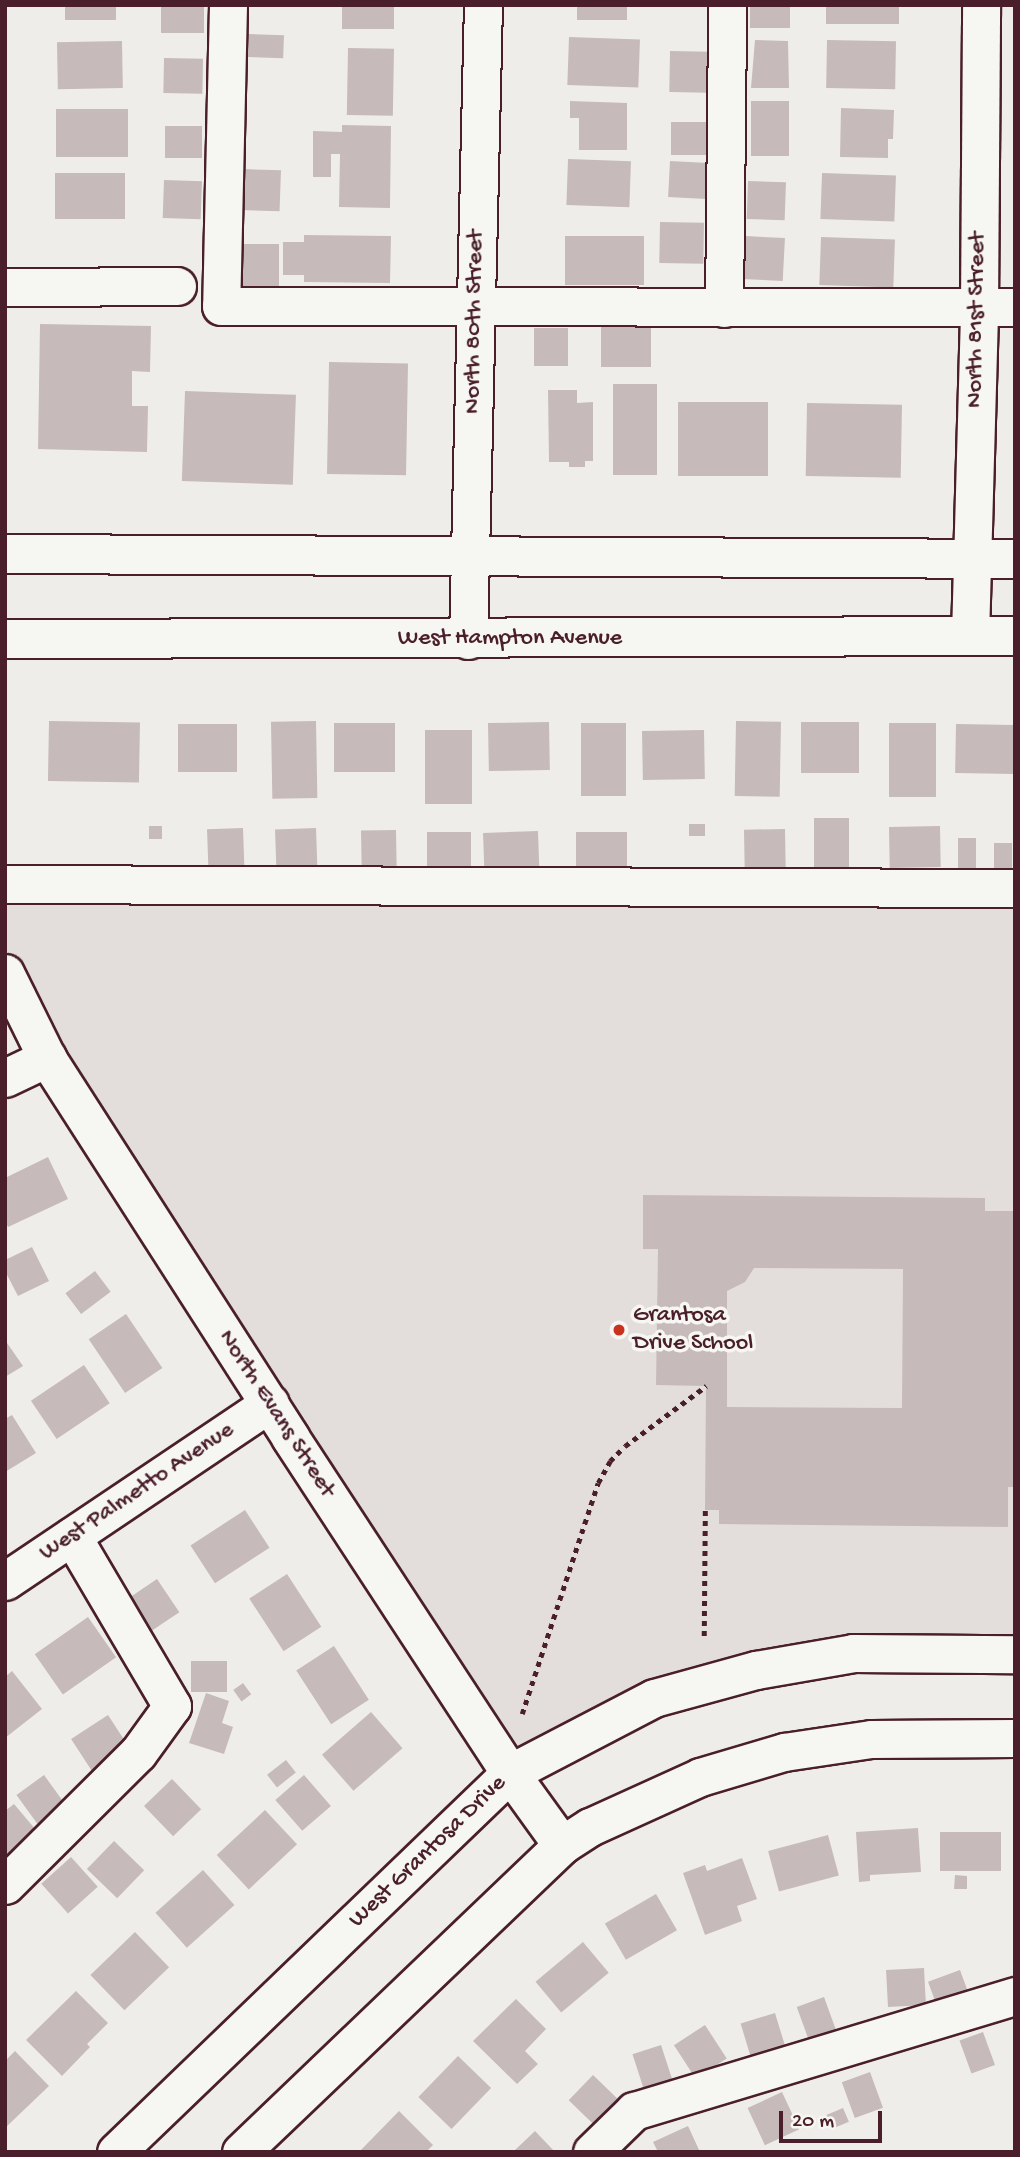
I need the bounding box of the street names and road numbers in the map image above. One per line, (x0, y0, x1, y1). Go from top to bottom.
street label: North 80th Street (459, 230, 491, 414)
street label: North 81st Street (961, 232, 993, 408)
street label: West Hampton Avenue (398, 625, 622, 653)
street label: North Evans Street (211, 1325, 341, 1503)
street label: West Palmetto Avenue (34, 1416, 240, 1568)
street label: West Grantosa Drive (343, 1769, 513, 1935)

